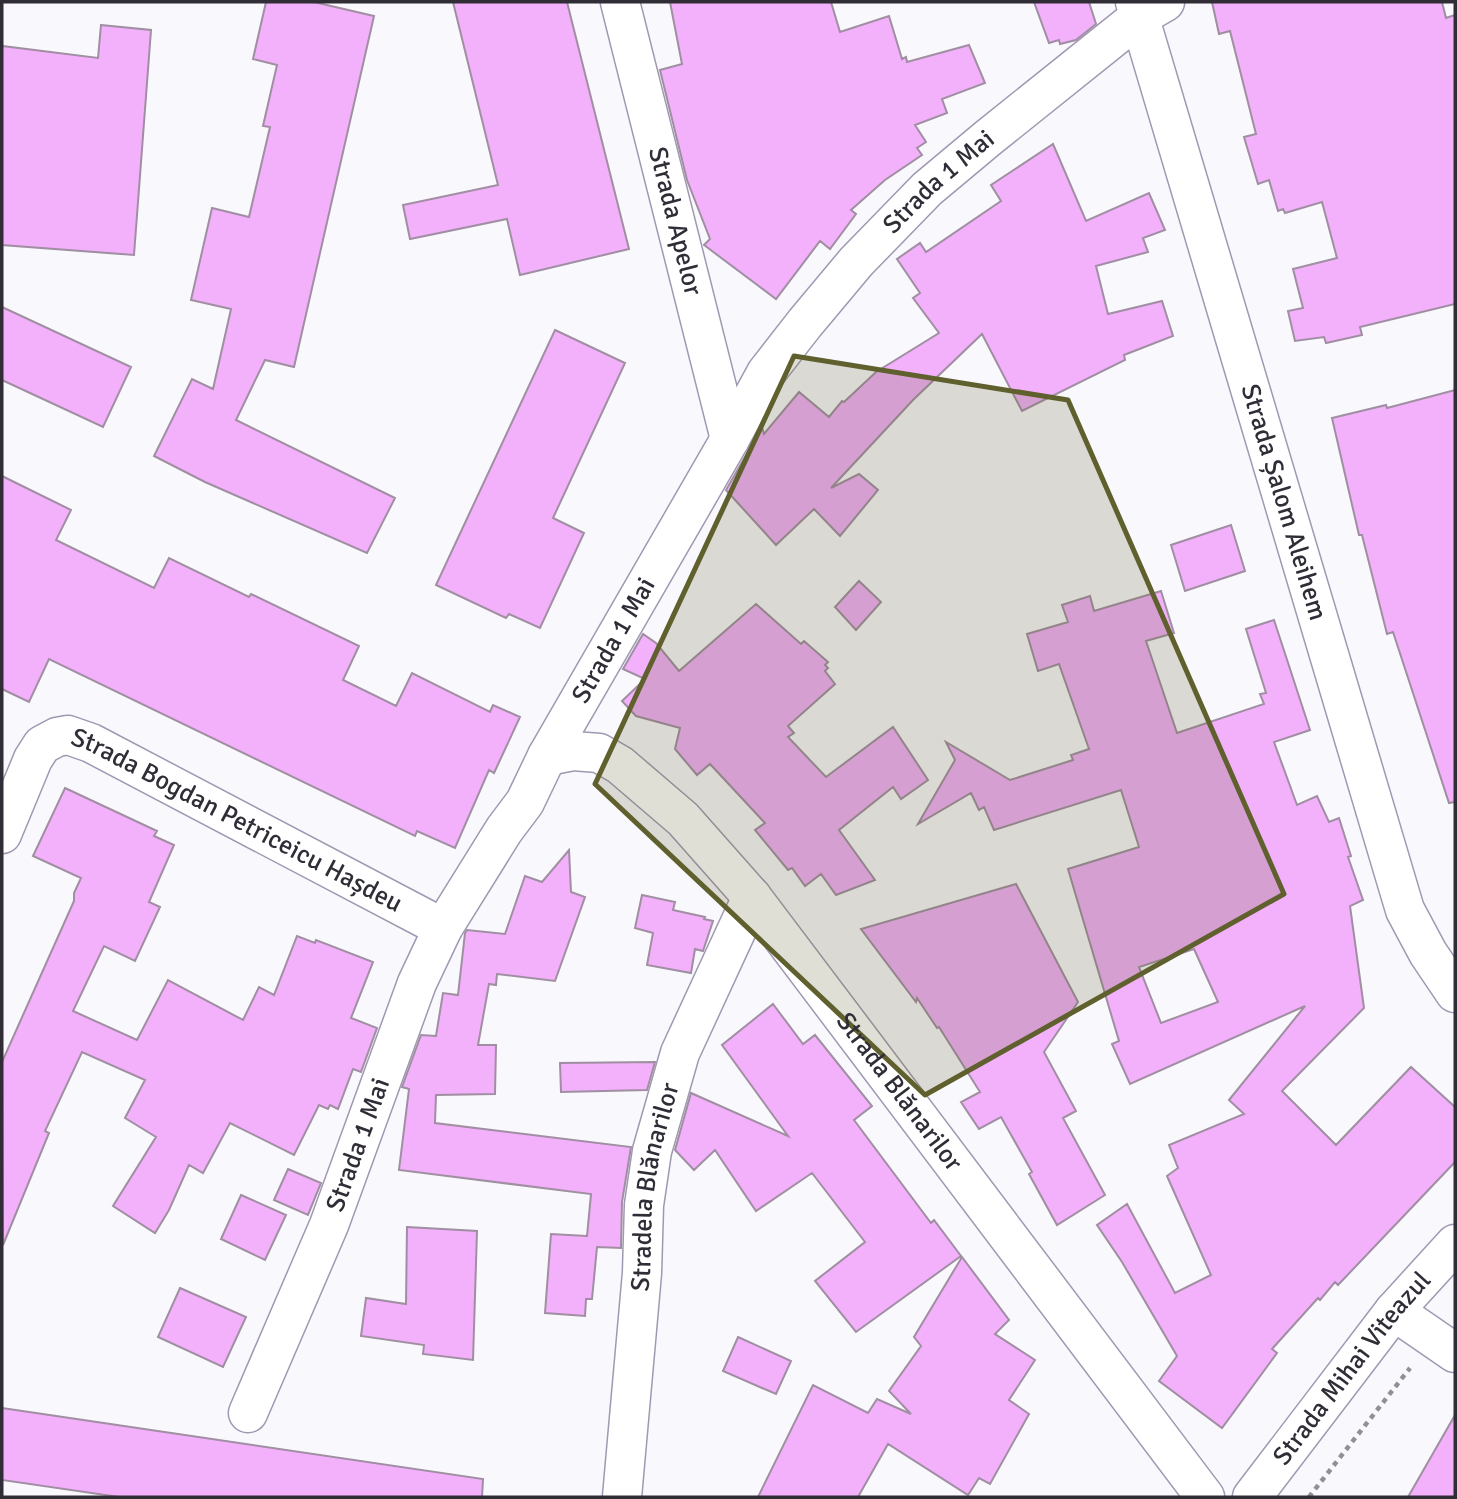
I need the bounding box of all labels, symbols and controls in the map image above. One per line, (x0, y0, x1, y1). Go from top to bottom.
street label: Strada 1 Mai (876, 123, 1001, 241)
street label: Strada Apelor (641, 144, 709, 299)
street label: Strada Șalom Aleihem (1234, 380, 1334, 624)
street label: Strada 1 Mai (565, 572, 663, 709)
street label: Strada Bogdan Petriceicu Hașdeu (67, 721, 408, 920)
street label: Strada Blănarilor (829, 1006, 969, 1178)
street label: Strada 1 Mai (319, 1074, 397, 1216)
street label: Stradela Blănarilor (624, 1079, 687, 1293)
street label: Strada Mihai Viteazul (1266, 1265, 1438, 1471)

